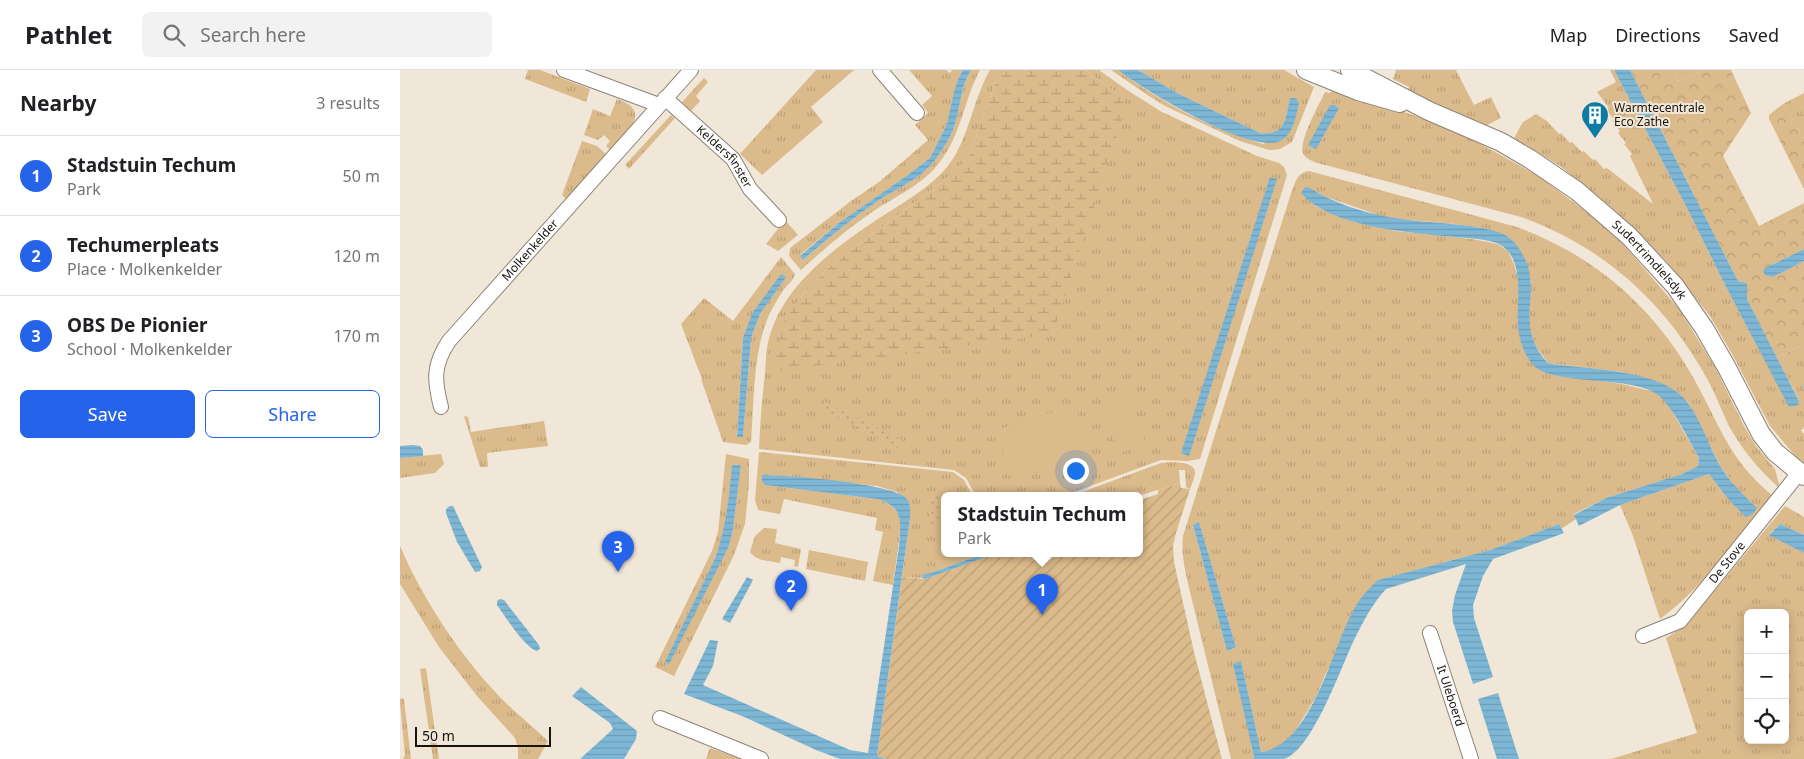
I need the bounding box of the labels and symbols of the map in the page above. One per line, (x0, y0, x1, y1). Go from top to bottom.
place label: Warmtecentrale Eco Zathe (1614, 99, 1705, 130)
building icon: Warmtecentrale Eco Zathe (1580, 100, 1610, 139)
street label: Keldersfinster (693, 121, 757, 191)
street label: Molkenkelder (498, 215, 562, 284)
street label: Sudertrimdielsdyk (1609, 216, 1691, 303)
your location (1063, 458, 1089, 484)
pin: 3 (602, 531, 634, 572)
street label: De Stove (1705, 537, 1749, 587)
pin: 2 (775, 570, 807, 611)
pin: 1 (1026, 574, 1058, 615)
street label: It Uleboerd (1433, 663, 1469, 729)
scale bar (415, 724, 551, 747)

